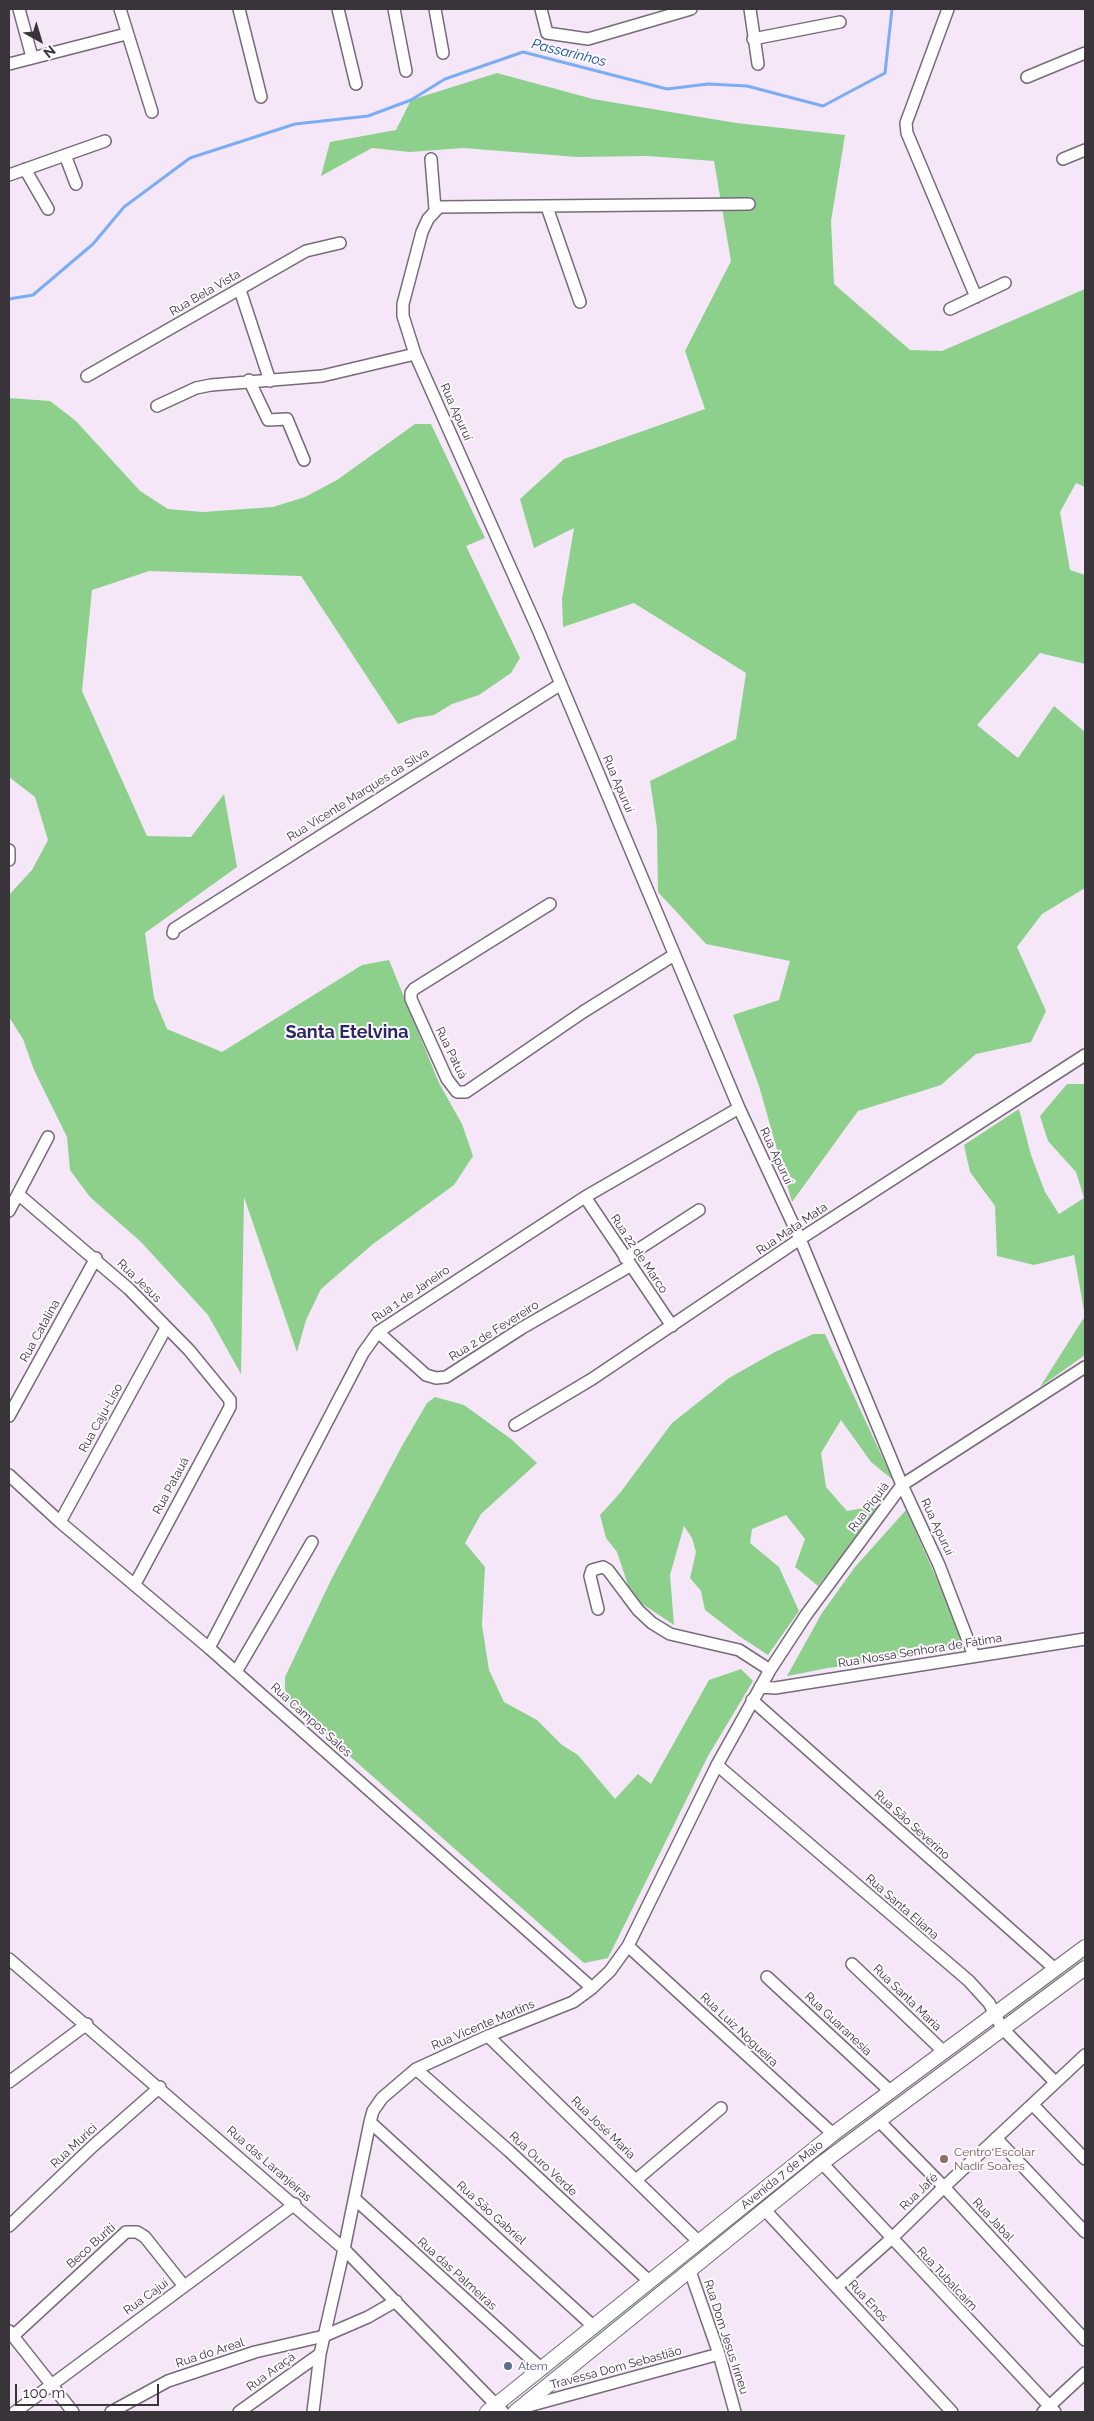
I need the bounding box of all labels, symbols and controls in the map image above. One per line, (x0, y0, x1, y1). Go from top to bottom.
north arrow (15, 15, 65, 65)
water label: Passarinhos (530, 36, 608, 70)
text: N (40, 42, 59, 61)
street label: Rua Bela Vista (167, 267, 243, 319)
street label: Rua Apuruí (437, 381, 475, 443)
street label: Rua Vicente Marques da Silva (285, 745, 431, 845)
street label: Rua Apuruí (599, 753, 637, 815)
district label: Santa Etelvina (286, 1022, 408, 1044)
street label: Rua Patuá (432, 1025, 470, 1081)
street label: Rua Apuruí (757, 1125, 795, 1187)
street label: Rua Mata Mata (754, 1200, 830, 1258)
street label: Rua 22 de Marco (607, 1212, 671, 1296)
street label: Rua Jesus (114, 1256, 164, 1306)
street label: Rua 1 de Janeiro (370, 1263, 452, 1325)
street label: Rua Catalina (17, 1297, 63, 1365)
street label: Rua 2 de Fevereiro (447, 1298, 541, 1364)
street label: Rua Caju-Liso (76, 1381, 126, 1455)
street label: Rua Patauá (150, 1455, 192, 1517)
street label: Rua Piquiá (846, 1479, 892, 1535)
street label: Rua Apuruí (918, 1496, 956, 1558)
street label: Rua Nossa Senhora de Fátima (837, 1631, 1003, 1671)
street label: Rua Campos Sales (268, 1680, 354, 1760)
street label: Rua São Severino (871, 1787, 953, 1863)
street label: Rua Santa Eliana (863, 1871, 941, 1943)
street label: Rua Santa Maria (870, 1962, 944, 2034)
street label: Rua Guaranesia (801, 1989, 875, 2059)
street label: Rua Luiz Nogueira (697, 1990, 781, 2070)
street label: Rua Vicente Martins (429, 1997, 537, 2053)
street label: Rua José Maria (568, 2094, 638, 2162)
street label: Rua Murici (48, 2121, 100, 2171)
street label: Rua das Laranjeiras (224, 2123, 314, 2205)
street label: Rua Ouro Verde (506, 2129, 580, 2199)
street label: Avenida 7 de Maio (738, 2137, 826, 2213)
place label: Centro Escolar Nadir Soares (954, 2145, 1035, 2173)
marker: Centro Escolar Nadir Soares (938, 2153, 950, 2165)
street label: Rua Jafé (897, 2170, 941, 2214)
street label: Rua São Gabriel (453, 2178, 529, 2248)
street label: Rua Jabal (969, 2195, 1017, 2245)
street label: Beco Buriti (64, 2220, 118, 2272)
street label: Rua das Palmeiras (414, 2235, 500, 2313)
street label: Rua Tubalcaim (914, 2244, 980, 2314)
street label: Rua Cajuí (121, 2276, 171, 2318)
street label: Rua Enos (845, 2277, 891, 2325)
street label: Rua Dom Jesus Irineu (701, 2278, 751, 2396)
street label: Rua do Areal (174, 2335, 246, 2371)
street label: Travessa Dom Sebastião (549, 2344, 683, 2392)
street label: Rua Araçá (244, 2350, 298, 2394)
place label: Atem (518, 2359, 548, 2373)
marker: Atem (502, 2360, 514, 2372)
scale bar (18, 2374, 161, 2406)
text: 100 m (23, 2384, 65, 2402)

